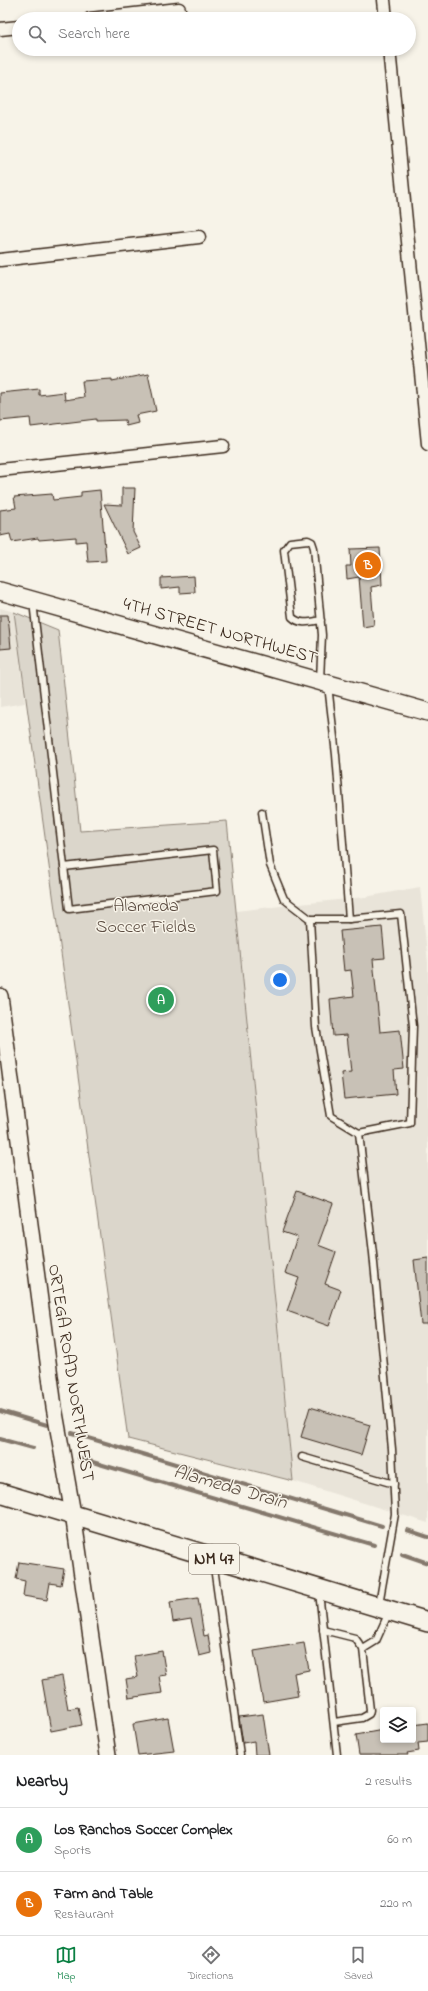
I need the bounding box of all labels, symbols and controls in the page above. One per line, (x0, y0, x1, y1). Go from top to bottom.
search box (12, 12, 416, 56)
icon: search (26, 23, 48, 45)
text: Search here (58, 23, 130, 45)
pin: B (355, 550, 381, 580)
street label: 4TH STREET NORTHWEST (120, 592, 320, 672)
park label: Alameda Soccer Fields (96, 894, 196, 941)
your location (270, 970, 290, 990)
pin: A (148, 985, 174, 1015)
street label: ORTEGA ROAD NORTHWEST (40, 1262, 100, 1484)
water label: Alameda Drain (170, 1459, 291, 1517)
road number: NM 47 (189, 1544, 239, 1574)
map controls (380, 1707, 416, 1743)
button: layers (380, 1707, 416, 1743)
text: Nearby (16, 1769, 68, 1794)
text: 2 results (365, 1772, 412, 1791)
text: Los Ranchos Soccer Complex (54, 1819, 233, 1841)
text: A (25, 1830, 33, 1849)
text: 60 m (387, 1830, 412, 1849)
text: Sports (54, 1841, 91, 1860)
text: Farm and Table (54, 1883, 153, 1905)
text: B (25, 1894, 33, 1913)
text: 220 m (380, 1894, 412, 1913)
text: Restaurant (54, 1905, 114, 1924)
tab: Map (55, 1944, 77, 1984)
tab: Directions (188, 1944, 234, 1984)
tab: Saved (344, 1944, 373, 1984)

